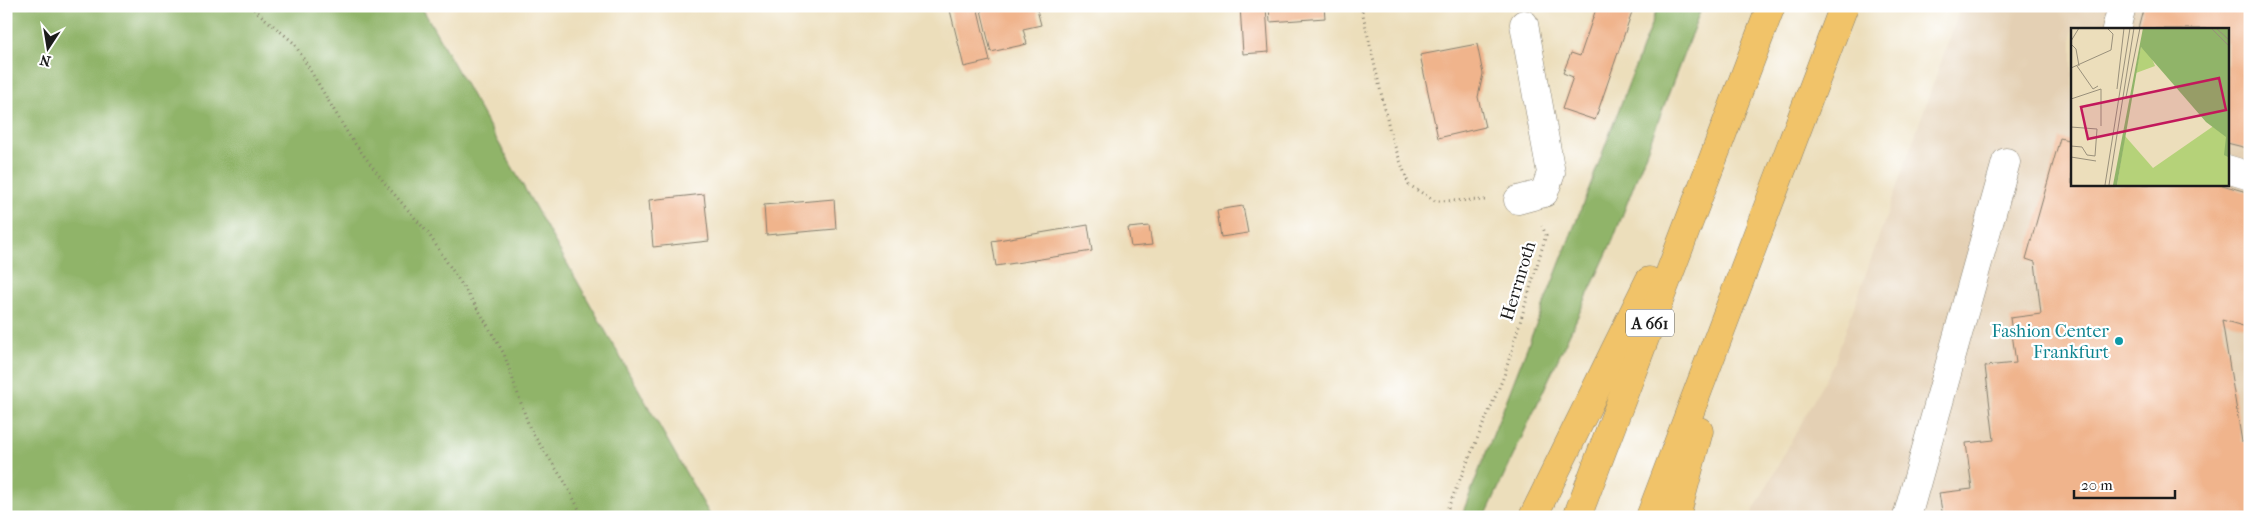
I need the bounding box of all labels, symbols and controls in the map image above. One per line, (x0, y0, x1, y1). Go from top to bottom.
north arrow (22, 22, 72, 72)
inset map (2071, 28, 2228, 185)
text: N (38, 51, 52, 70)
street label: Herrnroth (1496, 239, 1540, 323)
road number: A 661 (1626, 309, 1674, 336)
place label: Fashion Center Frankfurt (1992, 321, 2110, 363)
marker: Fashion Center Frankfurt (2113, 335, 2125, 347)
scale bar (2074, 468, 2175, 500)
text: 20 m (2081, 476, 2113, 494)

